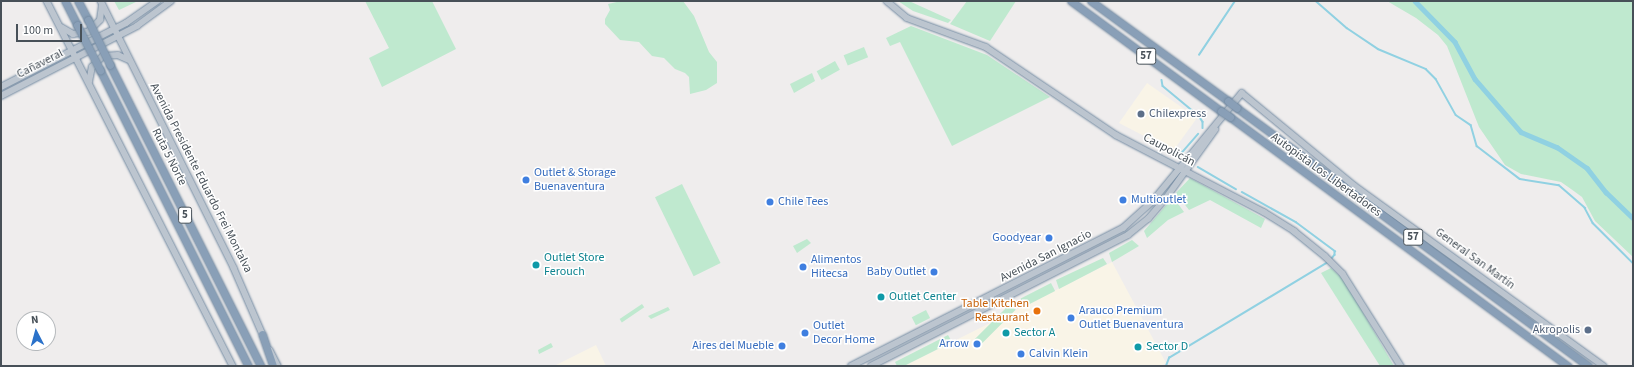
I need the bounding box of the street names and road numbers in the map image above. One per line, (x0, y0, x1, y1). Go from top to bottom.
street label: Cañaveral (14, 46, 66, 82)
road number: 57 (1136, 47, 1156, 65)
street label: Avenida Presidente Eduardo Frei Montalva (147, 81, 255, 275)
street label: Ruta 5 Norte (148, 126, 190, 188)
street label: Caupolicán (1141, 130, 1197, 170)
street label: Autopista Los Libertadores (1268, 130, 1384, 220)
road number: 5 (178, 206, 192, 224)
street label: General San Martín (1432, 225, 1518, 293)
street label: Avenida San Ignacio (998, 227, 1094, 285)
road number: 57 (1403, 228, 1423, 246)

